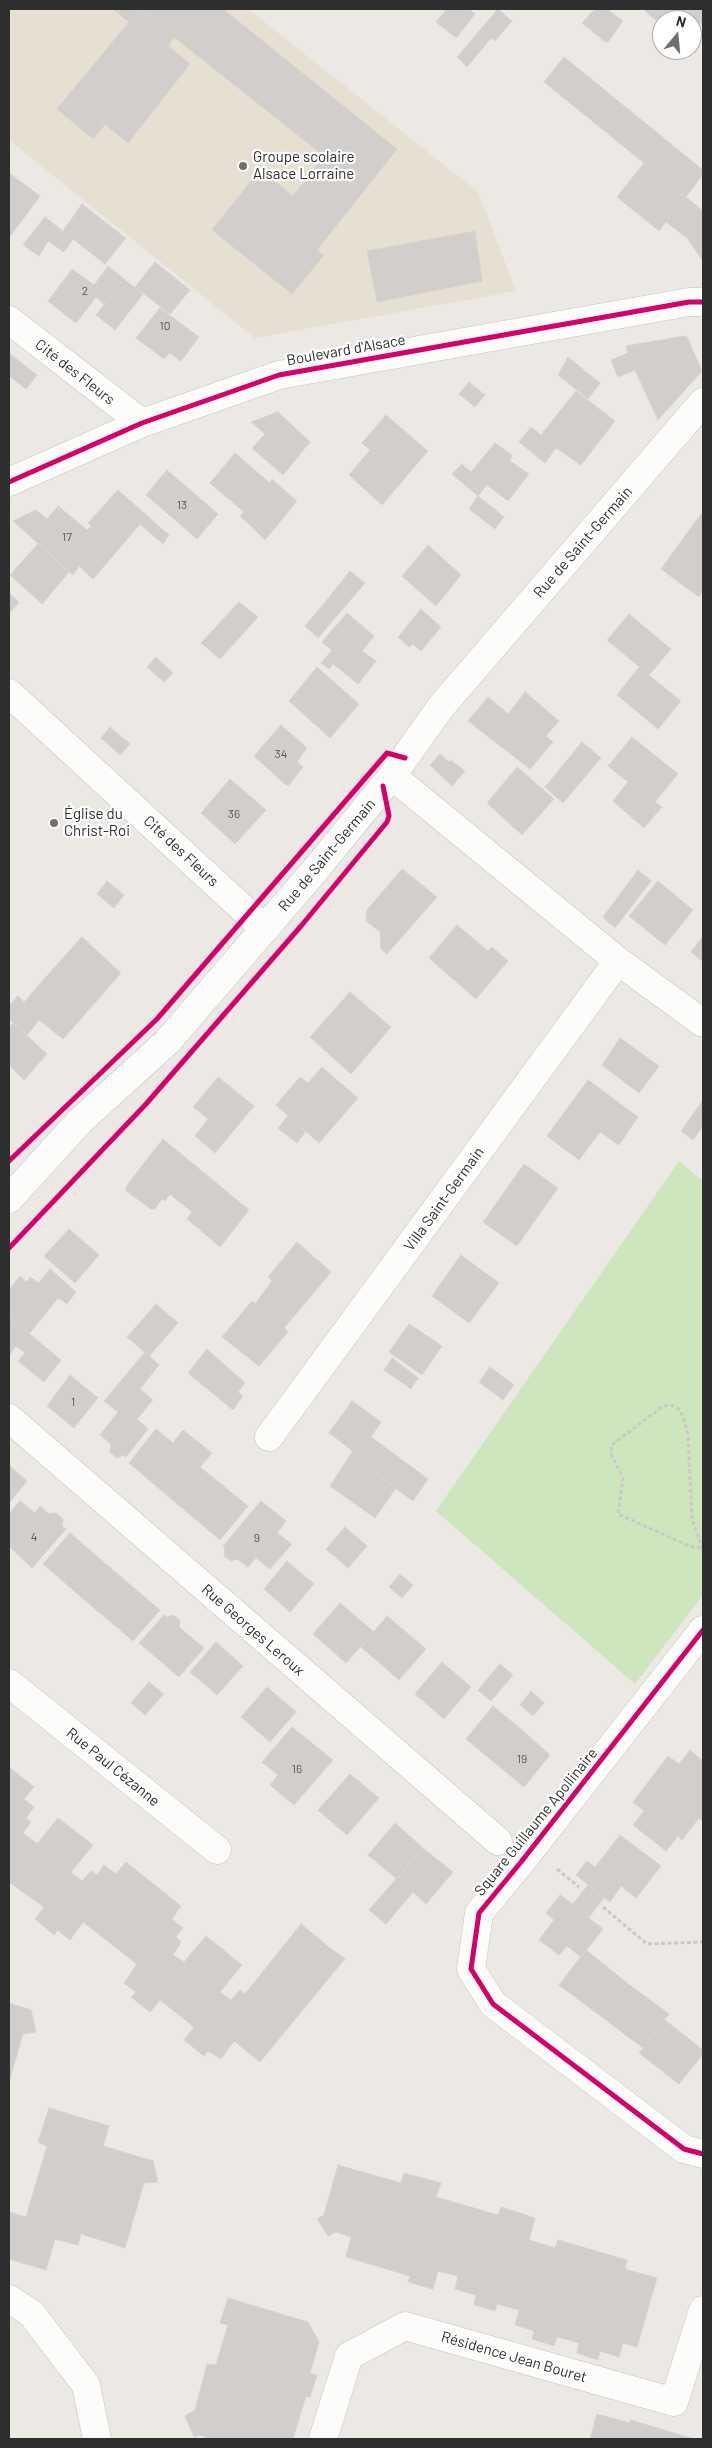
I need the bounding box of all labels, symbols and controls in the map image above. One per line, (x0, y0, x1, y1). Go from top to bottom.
north arrow (652, 10, 702, 60)
text: N (674, 12, 688, 31)
place label: Groupe scolaire Alsace Lorraine (253, 148, 354, 183)
marker: Groupe scolaire Alsace Lorraine (237, 160, 249, 172)
house number: 2 (82, 284, 88, 298)
house number: 10 (160, 319, 170, 333)
street label: Boulevard d'Alsace (285, 331, 407, 369)
street label: Cité des Fleurs (32, 335, 118, 409)
street label: Rue de Saint-Germain (530, 483, 636, 601)
house number: 13 (177, 498, 187, 512)
house number: 17 (62, 530, 72, 544)
house number: 34 (275, 747, 287, 761)
street label: Rue de Saint-Germain (275, 795, 379, 915)
place label: Église du Christ-Roi (64, 805, 130, 840)
house number: 36 (228, 807, 240, 821)
street label: Cité des Fleurs (140, 812, 222, 890)
marker: Église du Christ-Roi (48, 817, 60, 829)
street label: Villa Saint-Germain (400, 1143, 488, 1255)
house number: 1 (71, 1395, 75, 1409)
house number: 4 (31, 1530, 37, 1544)
house number: 9 (254, 1531, 260, 1545)
street label: Rue Georges Leroux (198, 1580, 308, 1680)
street label: Rue Paul Cézanne (63, 1724, 163, 1810)
street label: Square Guillaume Apollinaire (471, 1744, 601, 1900)
house number: 19 (517, 1752, 527, 1766)
house number: 16 (292, 1762, 302, 1776)
street label: Résidence Jean Bouret (439, 2328, 589, 2386)

